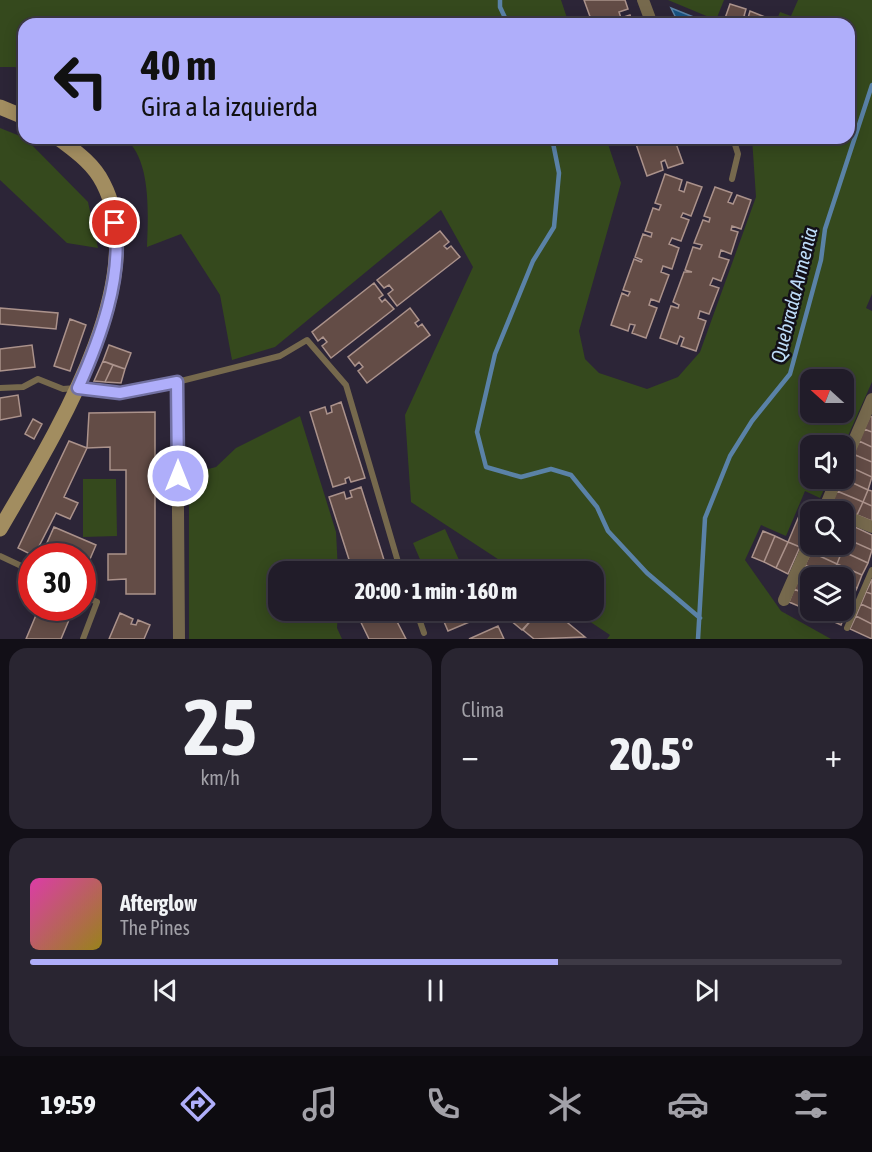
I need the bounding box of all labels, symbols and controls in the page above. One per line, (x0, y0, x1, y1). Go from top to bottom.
text: 40 m (141, 41, 216, 89)
icon: left (42, 42, 120, 120)
text: Gira a la izquierda (141, 91, 318, 122)
pin (89, 197, 140, 248)
icon: arrive (98, 206, 131, 239)
water label: Quebrada Armenia (766, 225, 821, 365)
north arrow (800, 369, 854, 423)
map controls (800, 369, 854, 621)
button: sound (800, 435, 854, 489)
position arrow (146, 444, 210, 508)
button: search (800, 501, 854, 555)
speed limit sign: 30 (18, 543, 96, 621)
button: layers (800, 567, 854, 621)
text: 20:00 · 1 min · 160 m (355, 578, 517, 604)
text: 25 (184, 682, 257, 772)
text: Clima (462, 698, 504, 721)
text: 20.5° (610, 728, 694, 780)
text: − (462, 736, 479, 774)
text: + (825, 736, 842, 774)
text: km/h (200, 766, 240, 789)
text: Afterglow (120, 890, 197, 916)
text: The Pines (120, 916, 190, 939)
icon: previous (149, 974, 182, 1007)
icon: pause (419, 974, 452, 1007)
icon: next (690, 974, 723, 1007)
icon: directions (177, 1083, 219, 1125)
icon: music (299, 1083, 341, 1125)
icon: phone (422, 1083, 464, 1125)
icon: climate (544, 1083, 586, 1125)
icon: car (667, 1083, 709, 1125)
icon: filters (790, 1083, 832, 1125)
text: 19:59 (40, 1089, 96, 1120)

